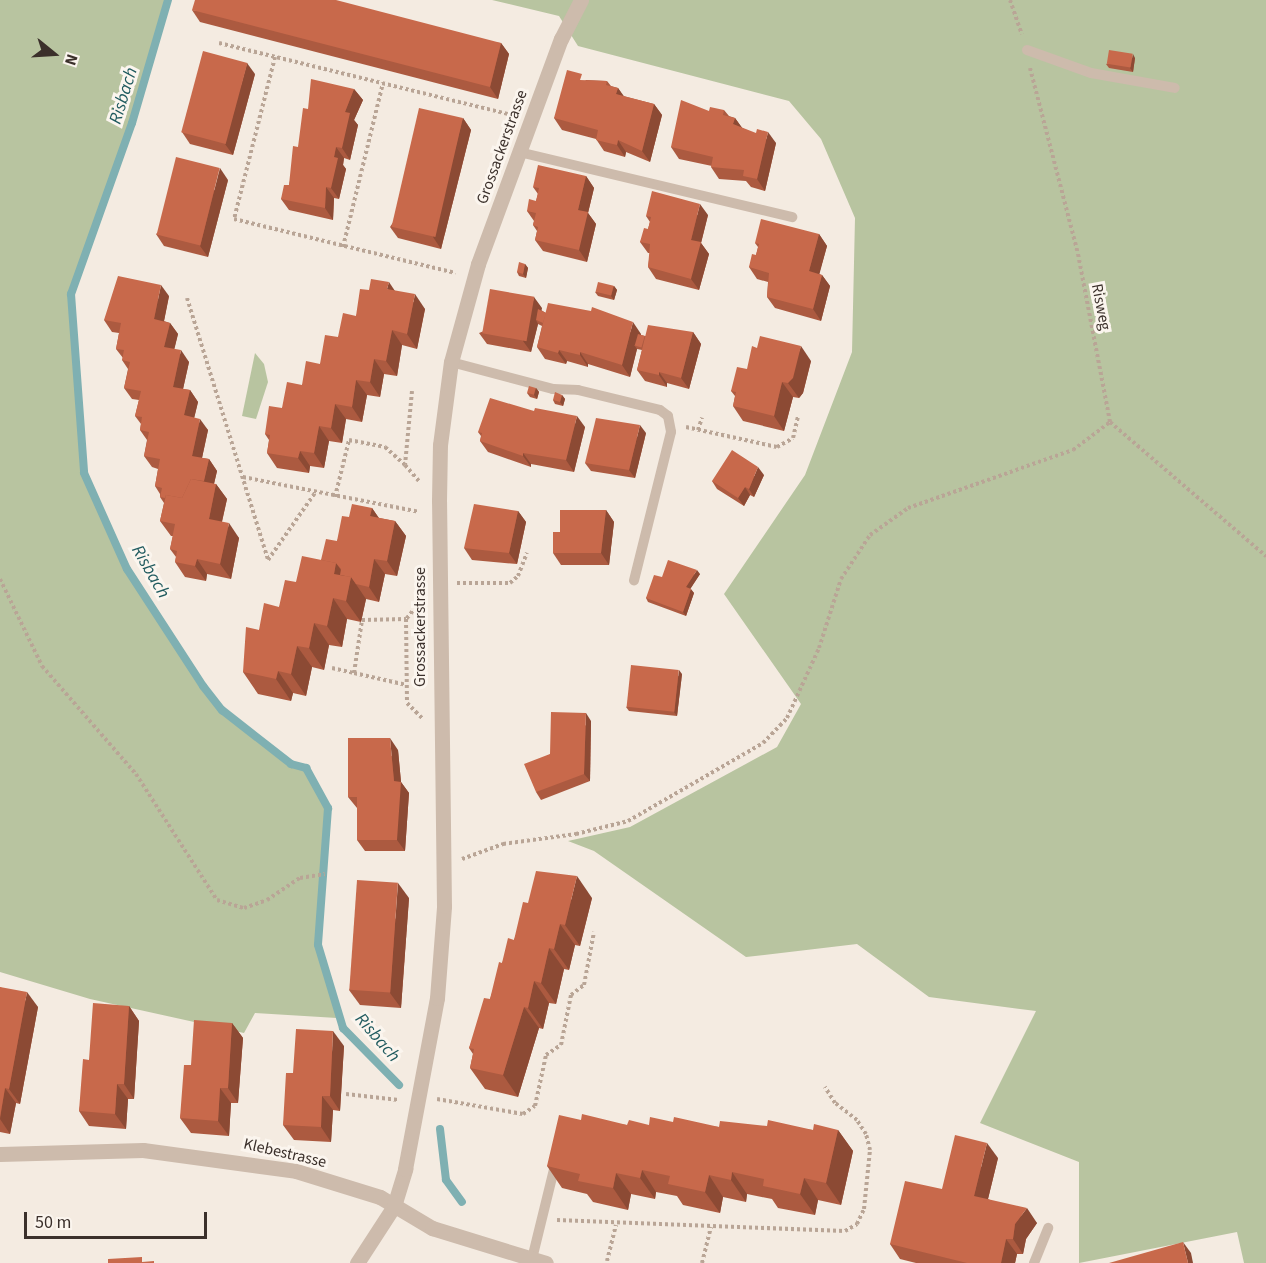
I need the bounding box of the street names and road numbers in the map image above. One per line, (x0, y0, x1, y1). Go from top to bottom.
street label: Grossackerstrasse (472, 87, 532, 207)
street label: Risweg (1087, 282, 1115, 332)
street label: Grossackerstrasse (410, 567, 430, 687)
street label: Klebestrasse (242, 1134, 328, 1172)

